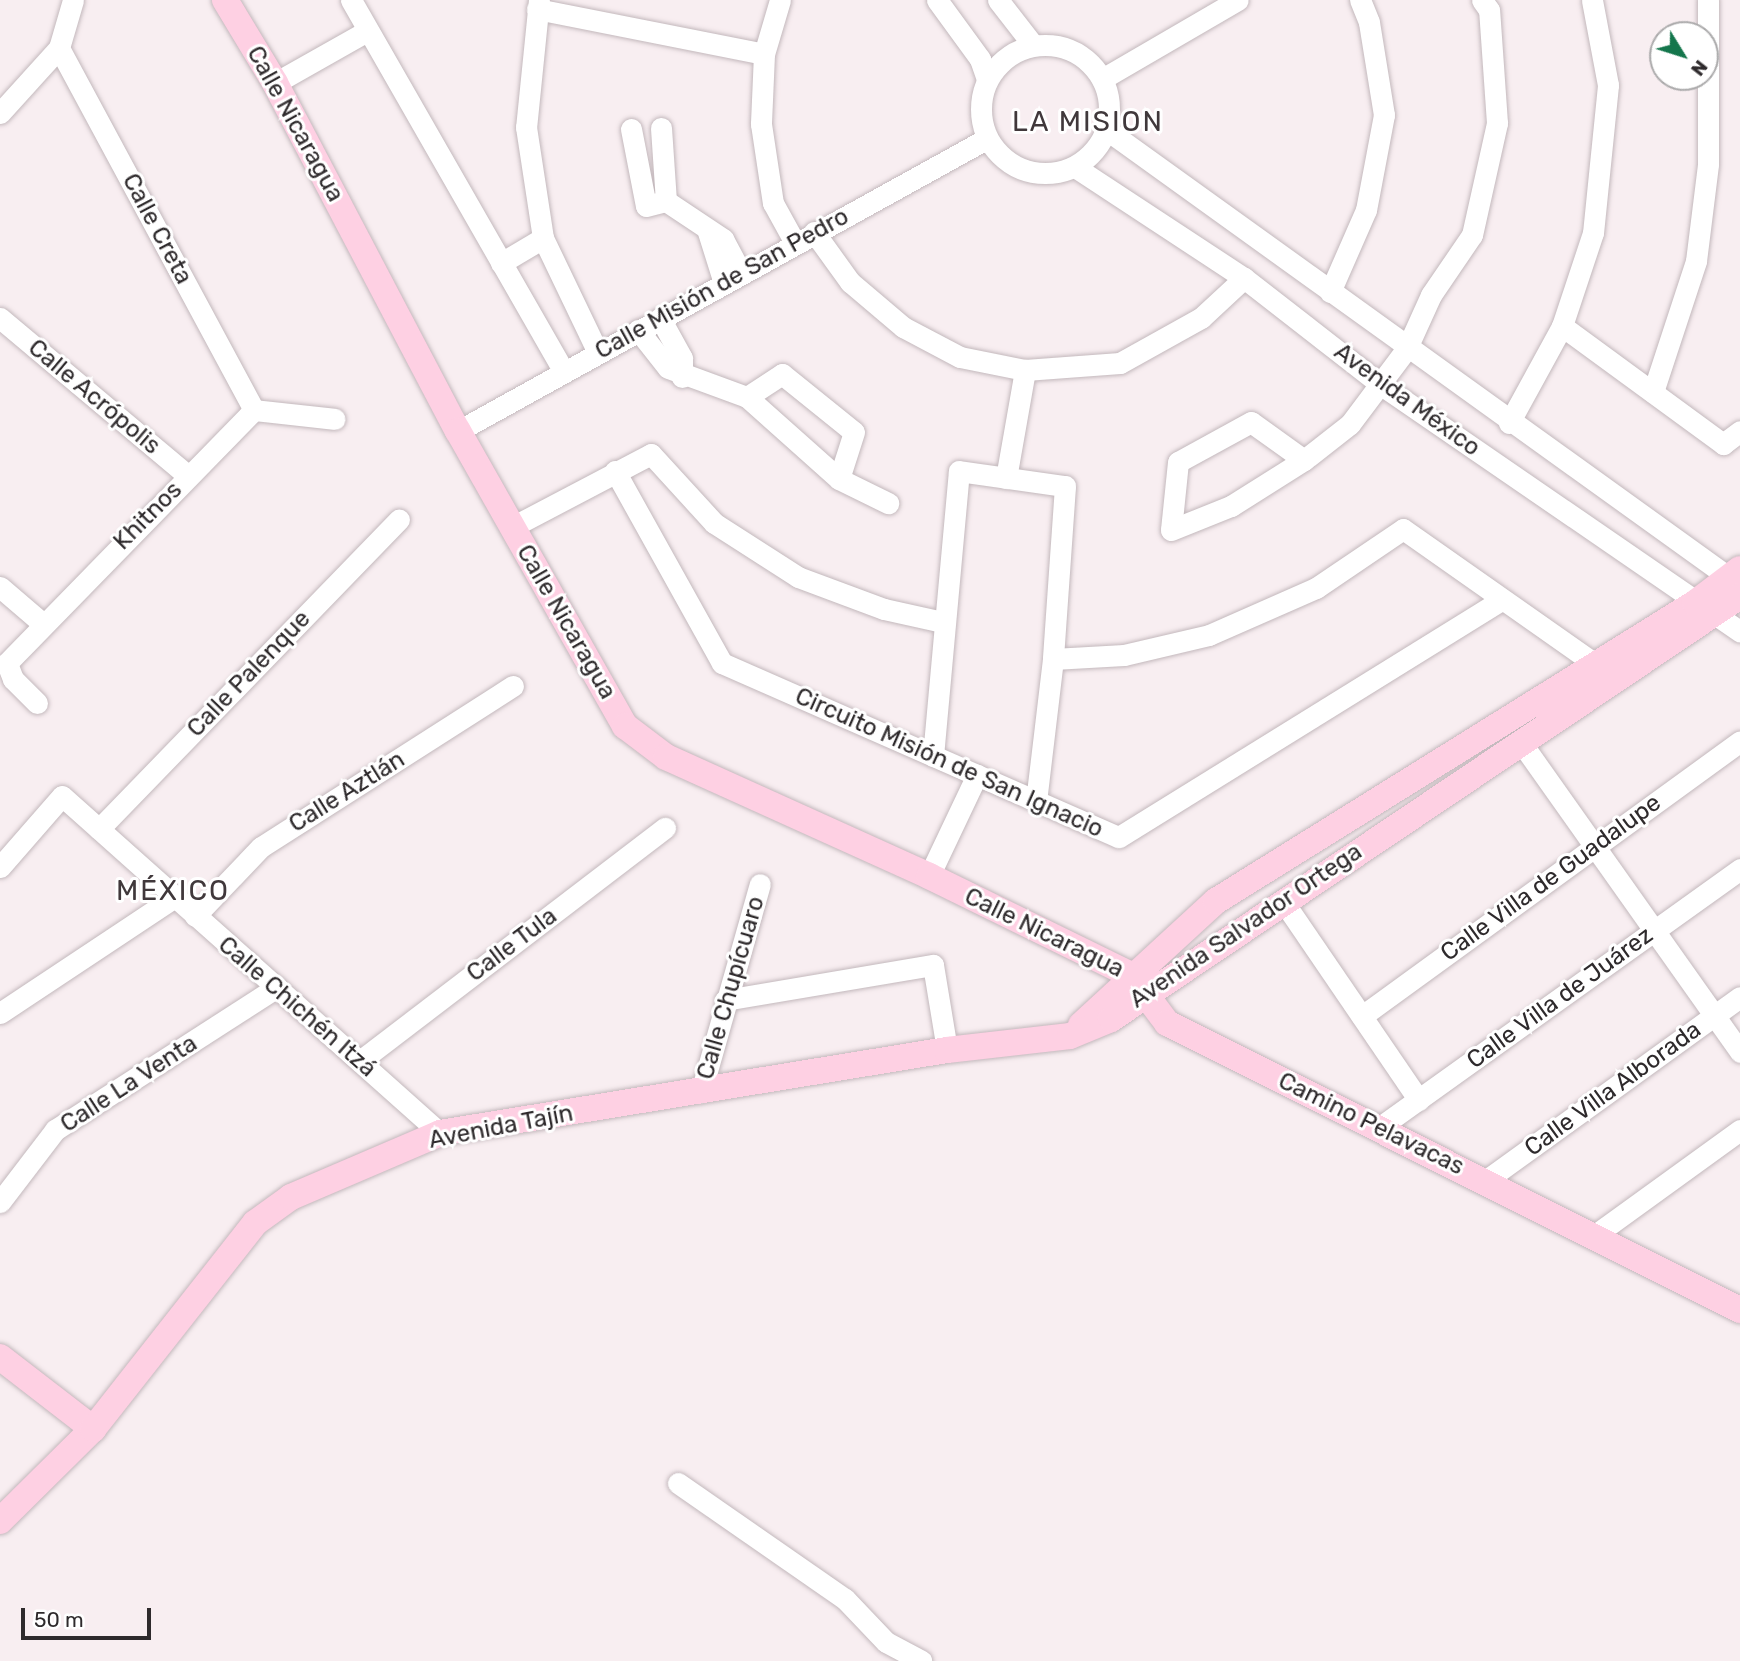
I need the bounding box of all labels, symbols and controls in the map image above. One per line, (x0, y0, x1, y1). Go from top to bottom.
north arrow (1649, 21, 1719, 91)
street label: Calle Nicaragua (240, 41, 350, 207)
text: N (1686, 56, 1713, 80)
district label: LA MISION (1013, 105, 1163, 139)
street label: Calle Creta (116, 169, 198, 289)
street label: Calle Misión de San Pedro (590, 202, 854, 366)
street label: Calle Acrópolis (22, 333, 166, 461)
street label: Avenida México (1328, 337, 1486, 463)
street label: Khitnos (108, 476, 188, 556)
street label: Calle Nicaragua (510, 540, 622, 704)
street label: Calle Palenque (181, 605, 317, 743)
street label: Circuito Misión de San Ignacio (791, 682, 1107, 844)
street label: Calle Aztlán (284, 745, 410, 839)
street label: Calle Villa de Guadalupe (1435, 788, 1667, 968)
street label: Avenida Salvador Ortega (1124, 837, 1368, 1015)
district label: MÉXICO (117, 874, 229, 908)
street label: Calle Nicaragua (960, 882, 1128, 984)
street label: Calle Chupícuaro (691, 893, 771, 1083)
street label: Calle Tula (461, 902, 563, 988)
street label: Calle Villa de Juárez (1461, 921, 1659, 1075)
street label: Calle Chichén Itzá (212, 931, 382, 1083)
street label: Calle Villa Alborada (1519, 1015, 1707, 1163)
street label: Calle La Venta (55, 1029, 203, 1139)
street label: Camino Pelavacas (1274, 1067, 1468, 1181)
street label: Avenida Tajín (426, 1099, 576, 1155)
scale bar (24, 1594, 154, 1638)
text: 50 m (34, 1607, 84, 1632)

